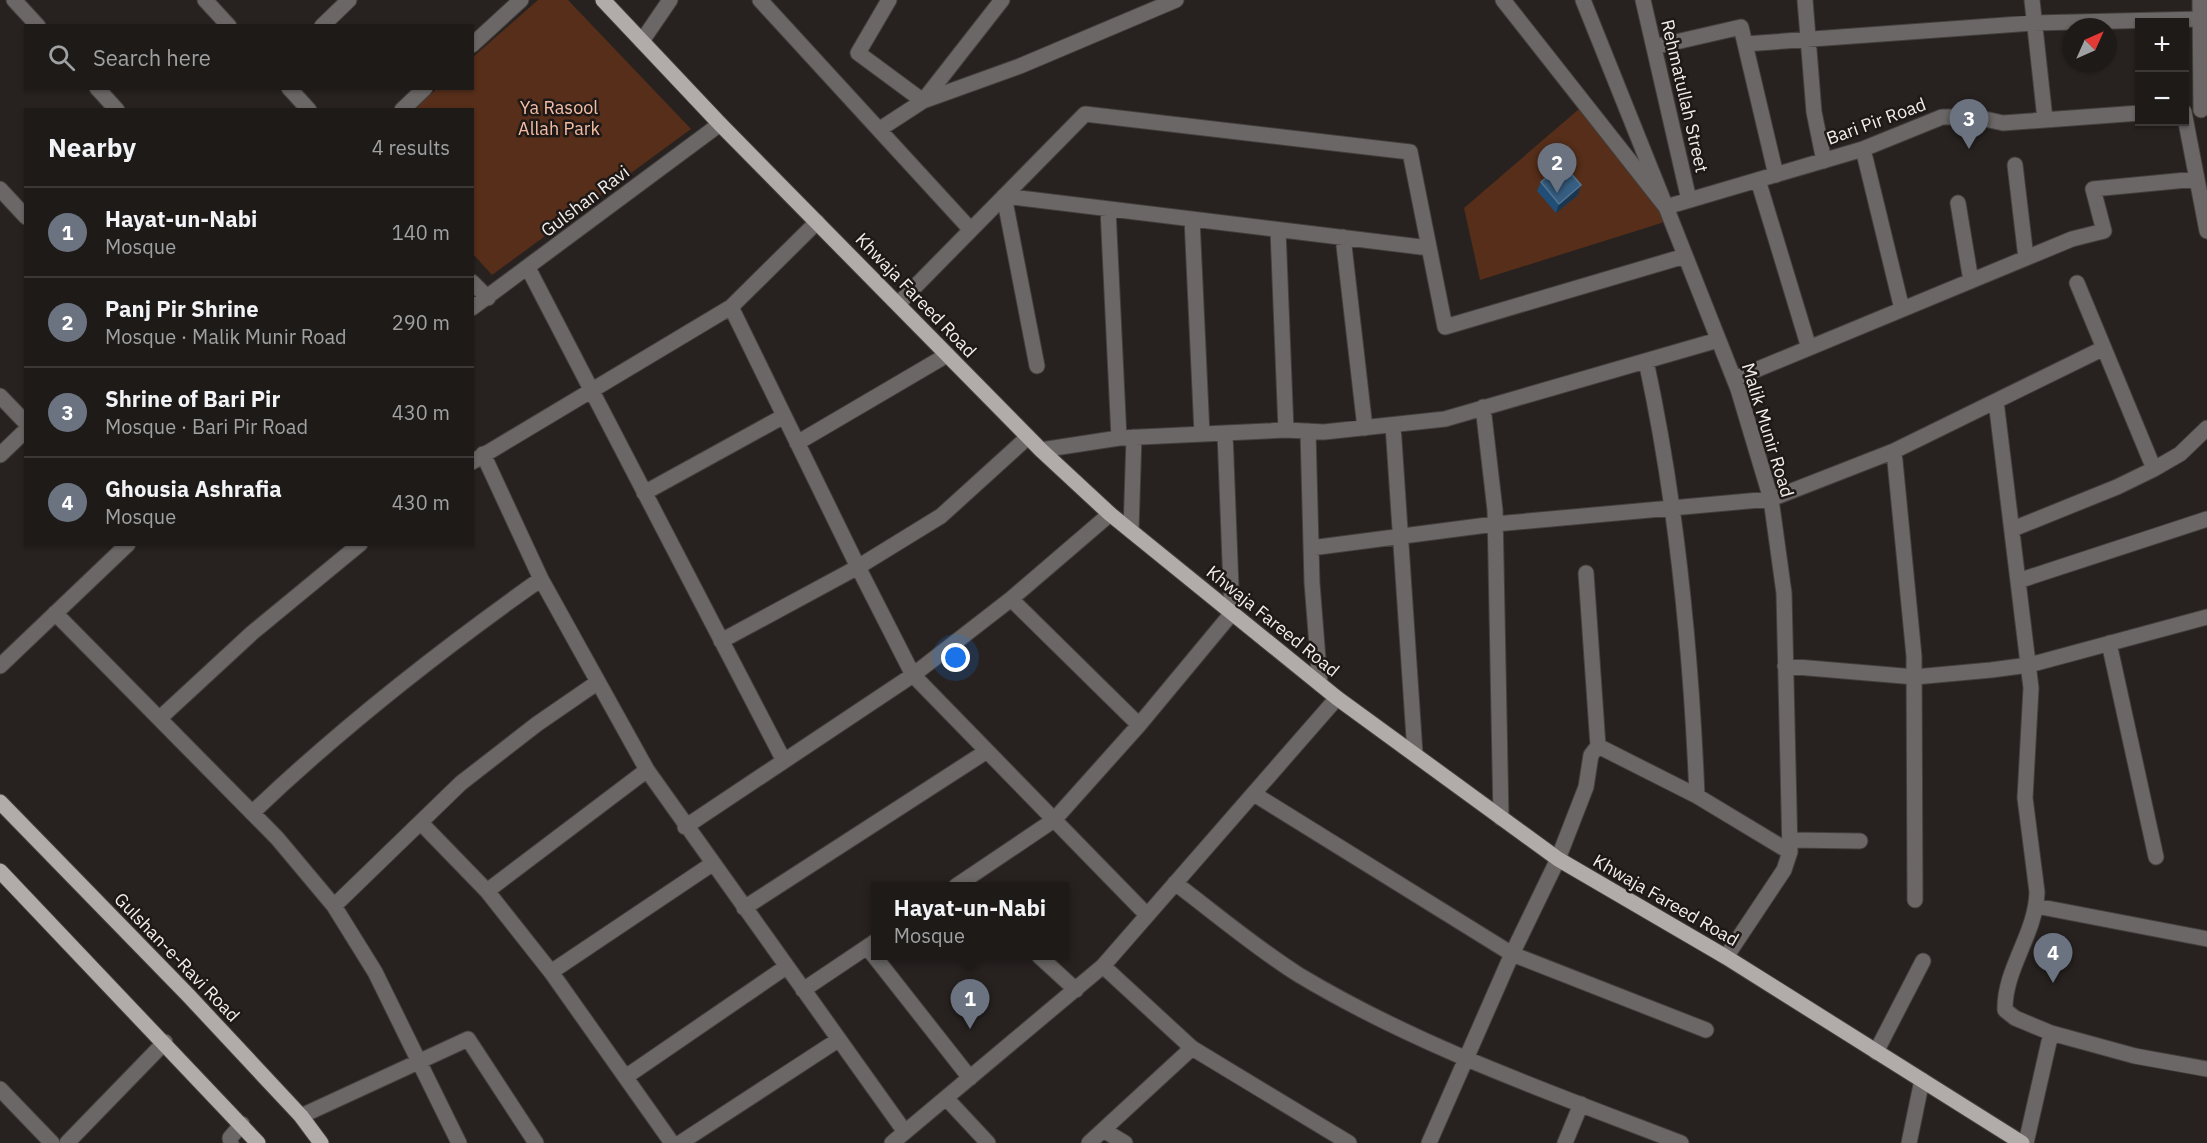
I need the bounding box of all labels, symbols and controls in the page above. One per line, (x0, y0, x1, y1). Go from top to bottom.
street label: Rehmatullah Street (1656, 17, 1714, 175)
north arrow (2063, 18, 2117, 72)
map controls (2135, 18, 2189, 126)
button: + (2135, 18, 2189, 72)
search box (24, 24, 474, 90)
icon: search (45, 41, 78, 74)
text: Search here (93, 43, 211, 72)
button: − (2135, 72, 2189, 126)
street label: Bari Pir Road (1823, 92, 1929, 150)
park label: Ya Rasool Allah Park (518, 96, 600, 140)
pin: 3 (1950, 100, 1988, 149)
text: Nearby (48, 130, 136, 164)
text: 4 results (372, 134, 450, 161)
pin: 2 (1538, 144, 1576, 193)
street label: Gulshan Ravi (536, 160, 634, 242)
text: Hayat-un-Nabi (105, 204, 257, 233)
text: 1 (62, 219, 74, 246)
text: 140 m (392, 219, 450, 246)
street label: Khwaja Fareed Road (851, 228, 981, 362)
text: Mosque (105, 233, 176, 260)
text: Panj Pir Shrine (105, 294, 259, 323)
text: 2 (62, 309, 74, 336)
text: 290 m (392, 309, 450, 336)
text: Mosque · Malik Munir Road (105, 323, 347, 350)
street label: Malik Munir Road (1737, 360, 1799, 500)
text: Shrine of Bari Pir (105, 384, 280, 413)
text: 3 (62, 399, 74, 426)
text: 430 m (392, 399, 450, 426)
text: Mosque · Bari Pir Road (105, 413, 308, 440)
text: Ghousia Ashrafia (105, 474, 282, 503)
text: 4 (62, 489, 74, 516)
text: 430 m (392, 489, 450, 516)
text: Mosque (105, 503, 176, 530)
street label: Khwaja Fareed Road (1202, 560, 1344, 682)
your location (941, 643, 970, 672)
street label: Khwaja Fareed Road (1589, 849, 1743, 951)
popup (871, 882, 1069, 960)
street label: Gulshan-e-Ravi Road (109, 888, 245, 1026)
text: Hayat-un-Nabi (894, 893, 1046, 922)
text: Mosque (894, 922, 965, 949)
pin: 4 (2034, 934, 2072, 983)
pin: 1 (950, 980, 990, 1029)

